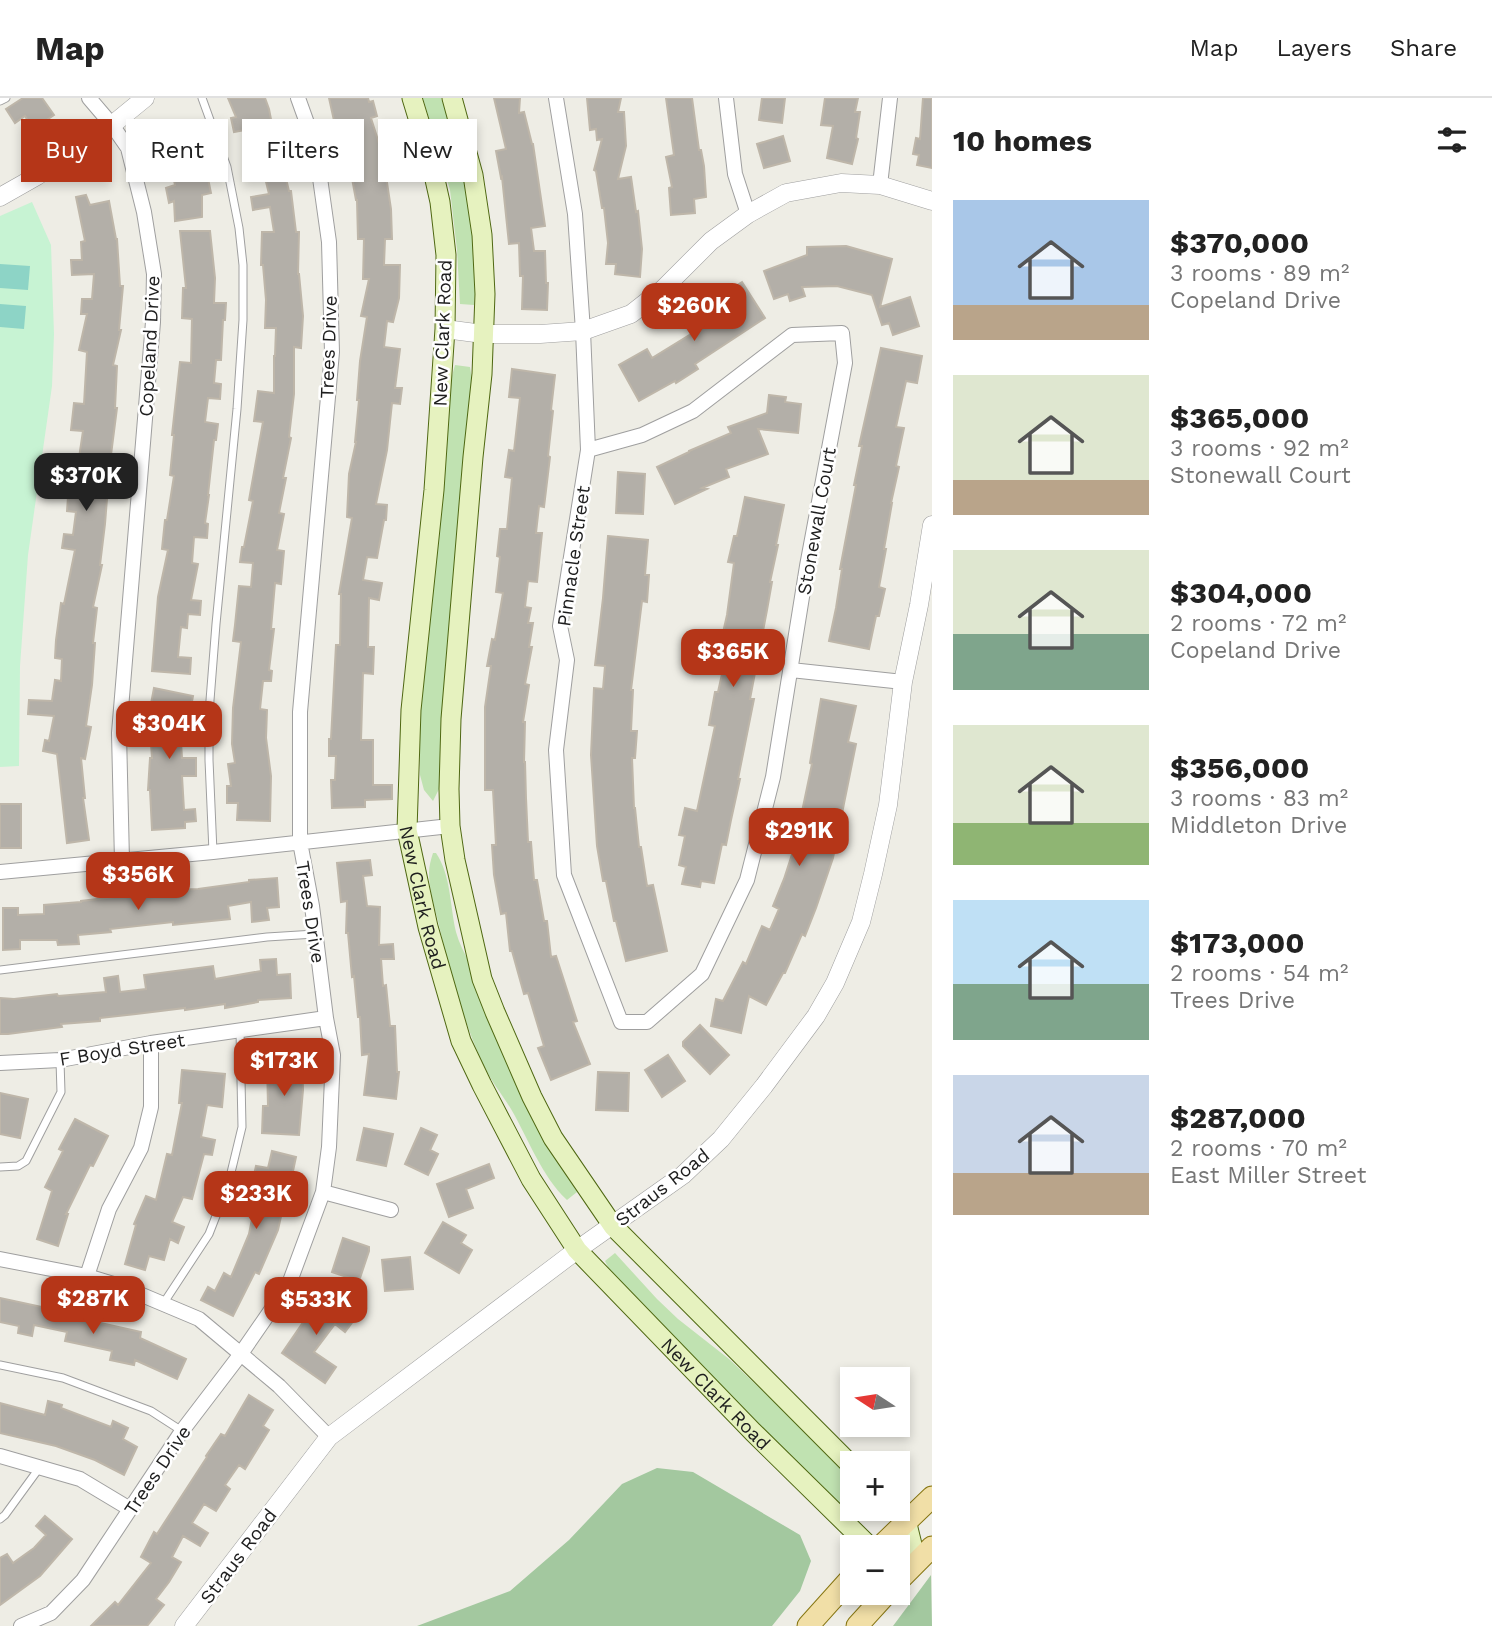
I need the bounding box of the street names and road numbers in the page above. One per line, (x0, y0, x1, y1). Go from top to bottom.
street label: New Clark Road (428, 259, 457, 407)
street label: Copeland Drive (134, 275, 165, 417)
street label: Trees Drive (315, 295, 342, 399)
street label: Stonewall Court (792, 446, 841, 597)
street label: Pinnacle Street (552, 484, 595, 628)
street label: New Clark Road (394, 823, 451, 972)
street label: Trees Drive (291, 859, 330, 965)
street label: F Boyd Street (58, 1028, 186, 1071)
street label: Straus Road (611, 1144, 714, 1231)
street label: New Clark Road (656, 1333, 775, 1455)
street label: Trees Drive (119, 1421, 196, 1520)
street label: Straus Road (195, 1504, 282, 1608)

